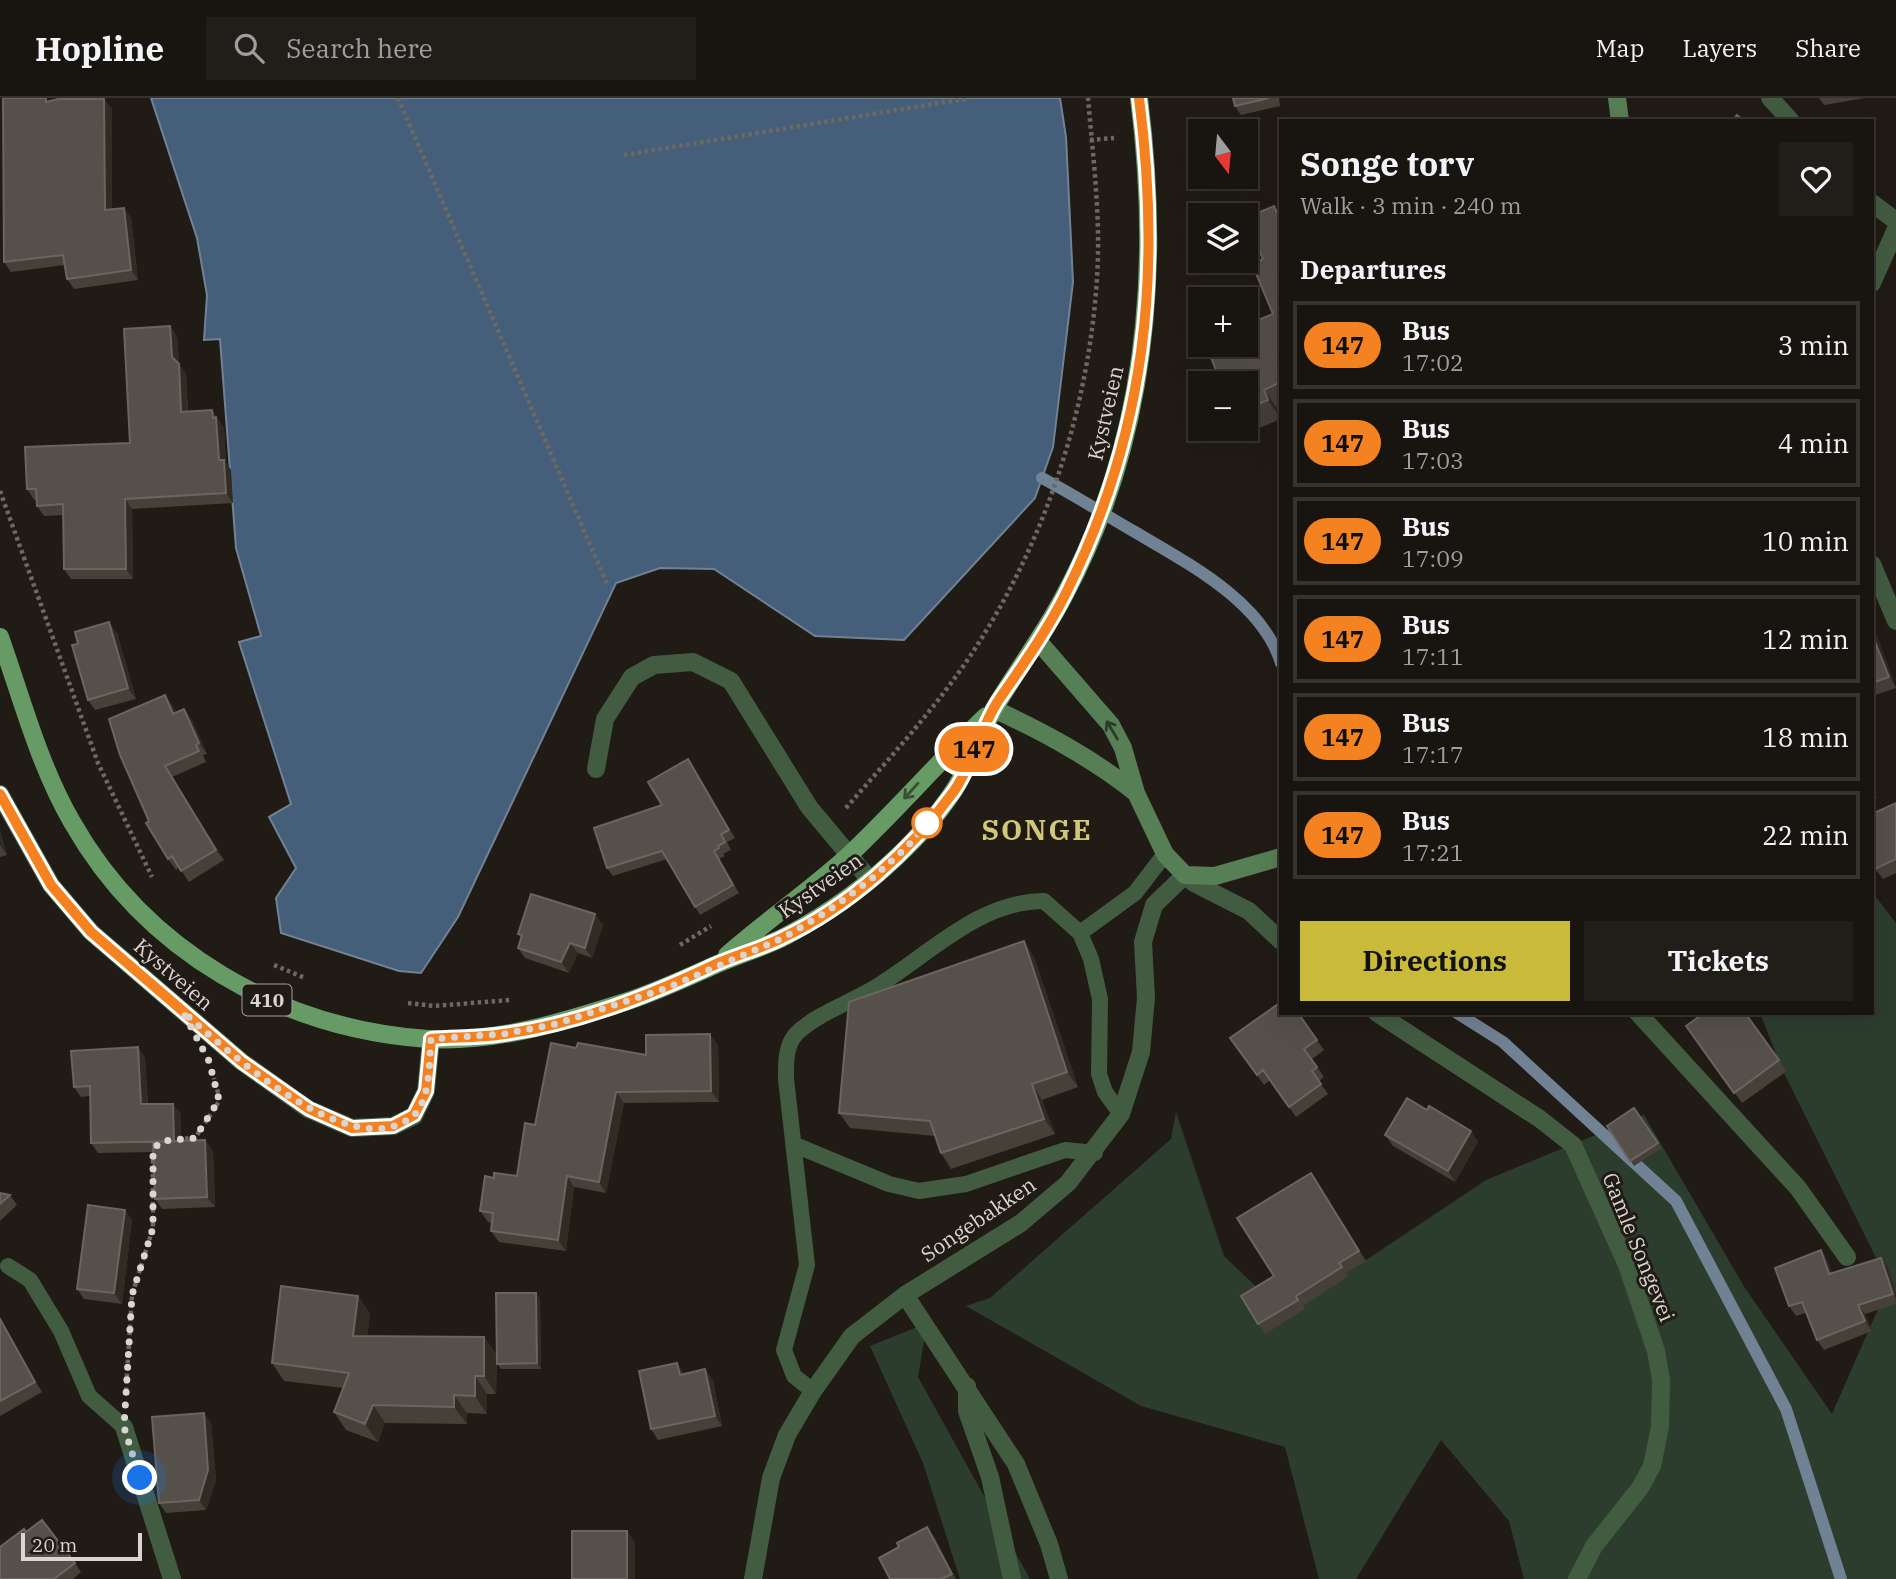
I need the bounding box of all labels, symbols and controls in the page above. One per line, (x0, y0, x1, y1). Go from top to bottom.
search box (206, 17, 696, 80)
text: Hopline (35, 27, 164, 70)
icon: search (230, 29, 268, 67)
text: Search here (286, 31, 433, 65)
text: Map (1596, 32, 1644, 64)
text: Layers (1682, 32, 1757, 64)
text: Share (1795, 32, 1861, 64)
north arrow (1188, 119, 1258, 189)
map controls (1188, 119, 1258, 441)
text: Songe torv (1300, 142, 1474, 185)
button: heart (1779, 142, 1853, 216)
text: Walk · 3 min · 240 m (1300, 190, 1522, 220)
button: layers (1188, 203, 1258, 273)
text: Departures (1300, 252, 1446, 286)
button: + (1188, 287, 1258, 357)
text: Bus (1402, 313, 1450, 347)
text: 3 min (1778, 328, 1849, 362)
text: 147 (1321, 329, 1364, 361)
text: 17:02 (1402, 347, 1464, 377)
street label: Kystveien (1080, 363, 1130, 463)
button: − (1188, 371, 1258, 441)
text: Bus (1402, 411, 1450, 445)
text: 4 min (1778, 426, 1849, 460)
text: 147 (1321, 427, 1364, 459)
text: 17:03 (1402, 445, 1464, 475)
text: Bus (1402, 509, 1450, 543)
text: 10 min (1762, 524, 1849, 558)
text: 147 (1321, 525, 1364, 557)
text: 17:09 (1402, 543, 1464, 573)
text: Bus (1402, 607, 1450, 641)
text: 12 min (1762, 622, 1849, 656)
text: 147 (1321, 623, 1364, 655)
text: 17:11 (1402, 641, 1464, 671)
text: Bus (1402, 705, 1450, 739)
one-way arrow (1105, 720, 1119, 740)
text: 18 min (1762, 720, 1849, 754)
text: 147 (1321, 721, 1364, 753)
line badge: 147 (934, 726, 1014, 772)
text: 147 (952, 733, 996, 765)
text: 17:17 (1402, 739, 1464, 769)
one-way arrow (903, 782, 919, 800)
text: Bus (1402, 803, 1450, 837)
unlabelled marker (912, 808, 942, 838)
district label: SONGE (981, 811, 1093, 848)
text: 22 min (1762, 818, 1849, 852)
text: 147 (1321, 819, 1364, 851)
text: 17:21 (1402, 837, 1464, 867)
street label: Kystveien (772, 846, 868, 924)
button: Directions (1300, 921, 1570, 1001)
button: Tickets (1584, 921, 1853, 1001)
street label: Kystveien (128, 932, 220, 1016)
road number: 410 (243, 985, 292, 1016)
street label: Gamle Songevei (1596, 1168, 1682, 1326)
street label: Songebakken (915, 1170, 1041, 1268)
your location (122, 1460, 157, 1495)
scale bar (21, 1530, 142, 1562)
text: 20 m (32, 1533, 77, 1557)

